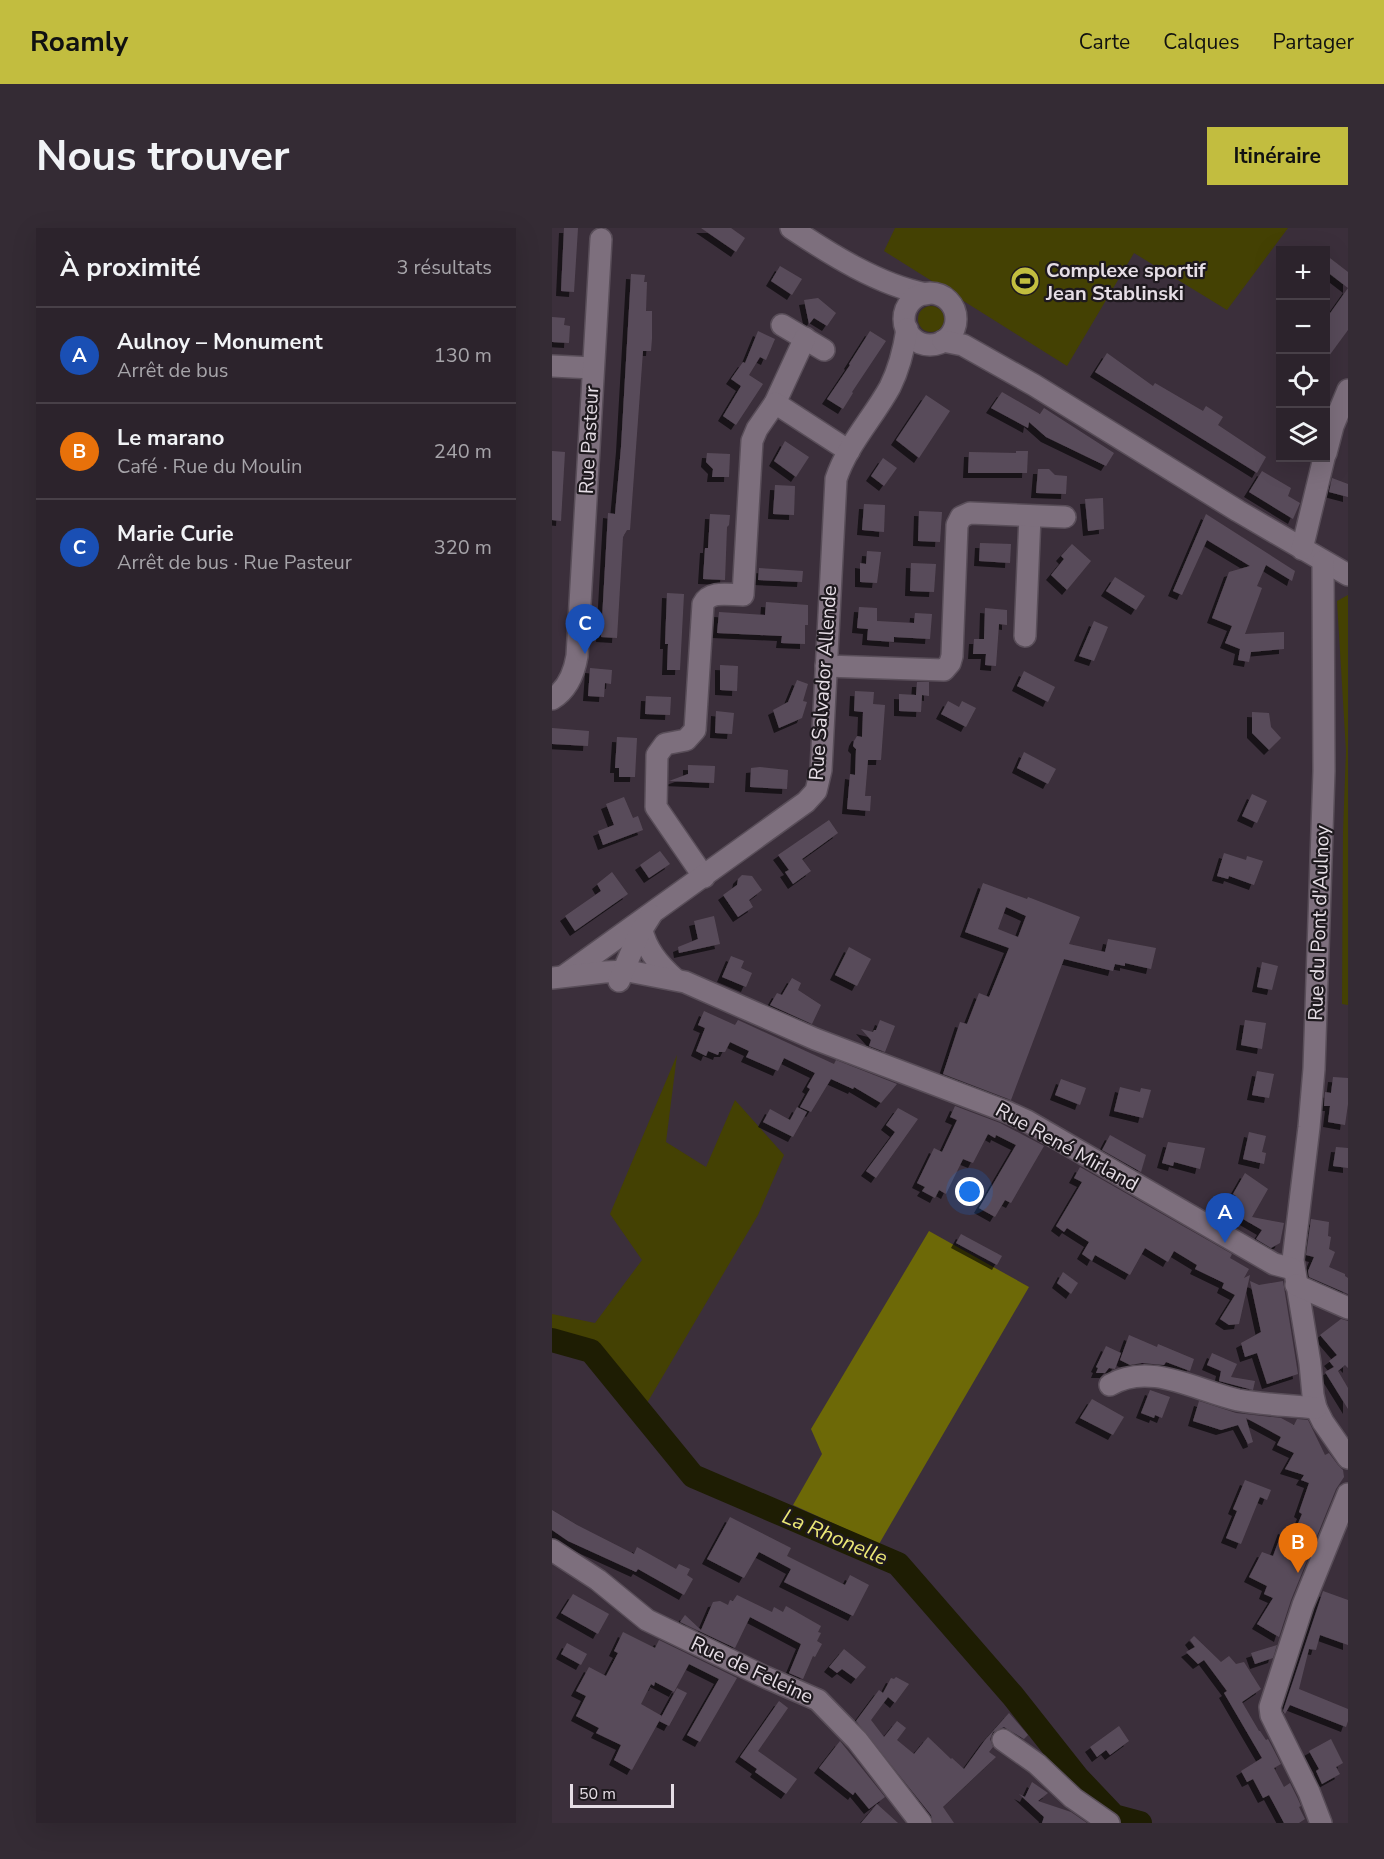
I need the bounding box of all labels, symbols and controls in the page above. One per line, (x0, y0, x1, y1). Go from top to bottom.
text: Roamly (30, 23, 128, 61)
text: Carte (1079, 28, 1130, 56)
text: Calques (1163, 28, 1240, 56)
text: Partager (1273, 28, 1354, 56)
button: Itinéraire (1207, 127, 1348, 185)
text: Nous trouver (36, 128, 289, 185)
map controls (1276, 246, 1330, 462)
button: + (1276, 246, 1330, 300)
text: À proximité (60, 250, 201, 285)
text: 3 résultats (396, 254, 492, 281)
place label: Complexe sportif Jean Stablinski (1045, 257, 1206, 307)
sports icon: Complexe sportif Jean Stablinski (1009, 265, 1041, 297)
button: − (1276, 300, 1330, 354)
text: Aulnoy – Monument (117, 327, 323, 357)
text: A (72, 342, 87, 369)
text: 130 m (434, 342, 492, 369)
button: locate (1276, 354, 1330, 408)
text: Arrêt de bus (117, 357, 228, 384)
street label: Rue Pasteur (573, 385, 605, 495)
button: layers (1276, 408, 1330, 462)
text: Le marano (117, 423, 225, 453)
text: B (73, 438, 86, 465)
text: 240 m (434, 438, 492, 465)
text: Café · Rue du Moulin (117, 453, 302, 480)
text: Marie Curie (117, 519, 234, 549)
text: C (73, 534, 86, 561)
text: 320 m (434, 534, 492, 561)
text: Arrêt de bus · Rue Pasteur (117, 549, 352, 576)
street label: Rue Salvador Allende (803, 585, 843, 781)
pin: C (566, 604, 604, 654)
street label: Rue du Pont d'Aulnoy (1302, 824, 1336, 1021)
street label: Rue René Mirland (991, 1096, 1143, 1198)
your location (955, 1177, 984, 1206)
pin: A (1206, 1194, 1244, 1243)
water label: La Rhonelle (778, 1502, 892, 1572)
pin: B (1278, 1524, 1318, 1573)
street label: Rue de Feleine (686, 1630, 818, 1710)
scale bar (570, 1781, 674, 1808)
text: 50 m (579, 1783, 616, 1805)

